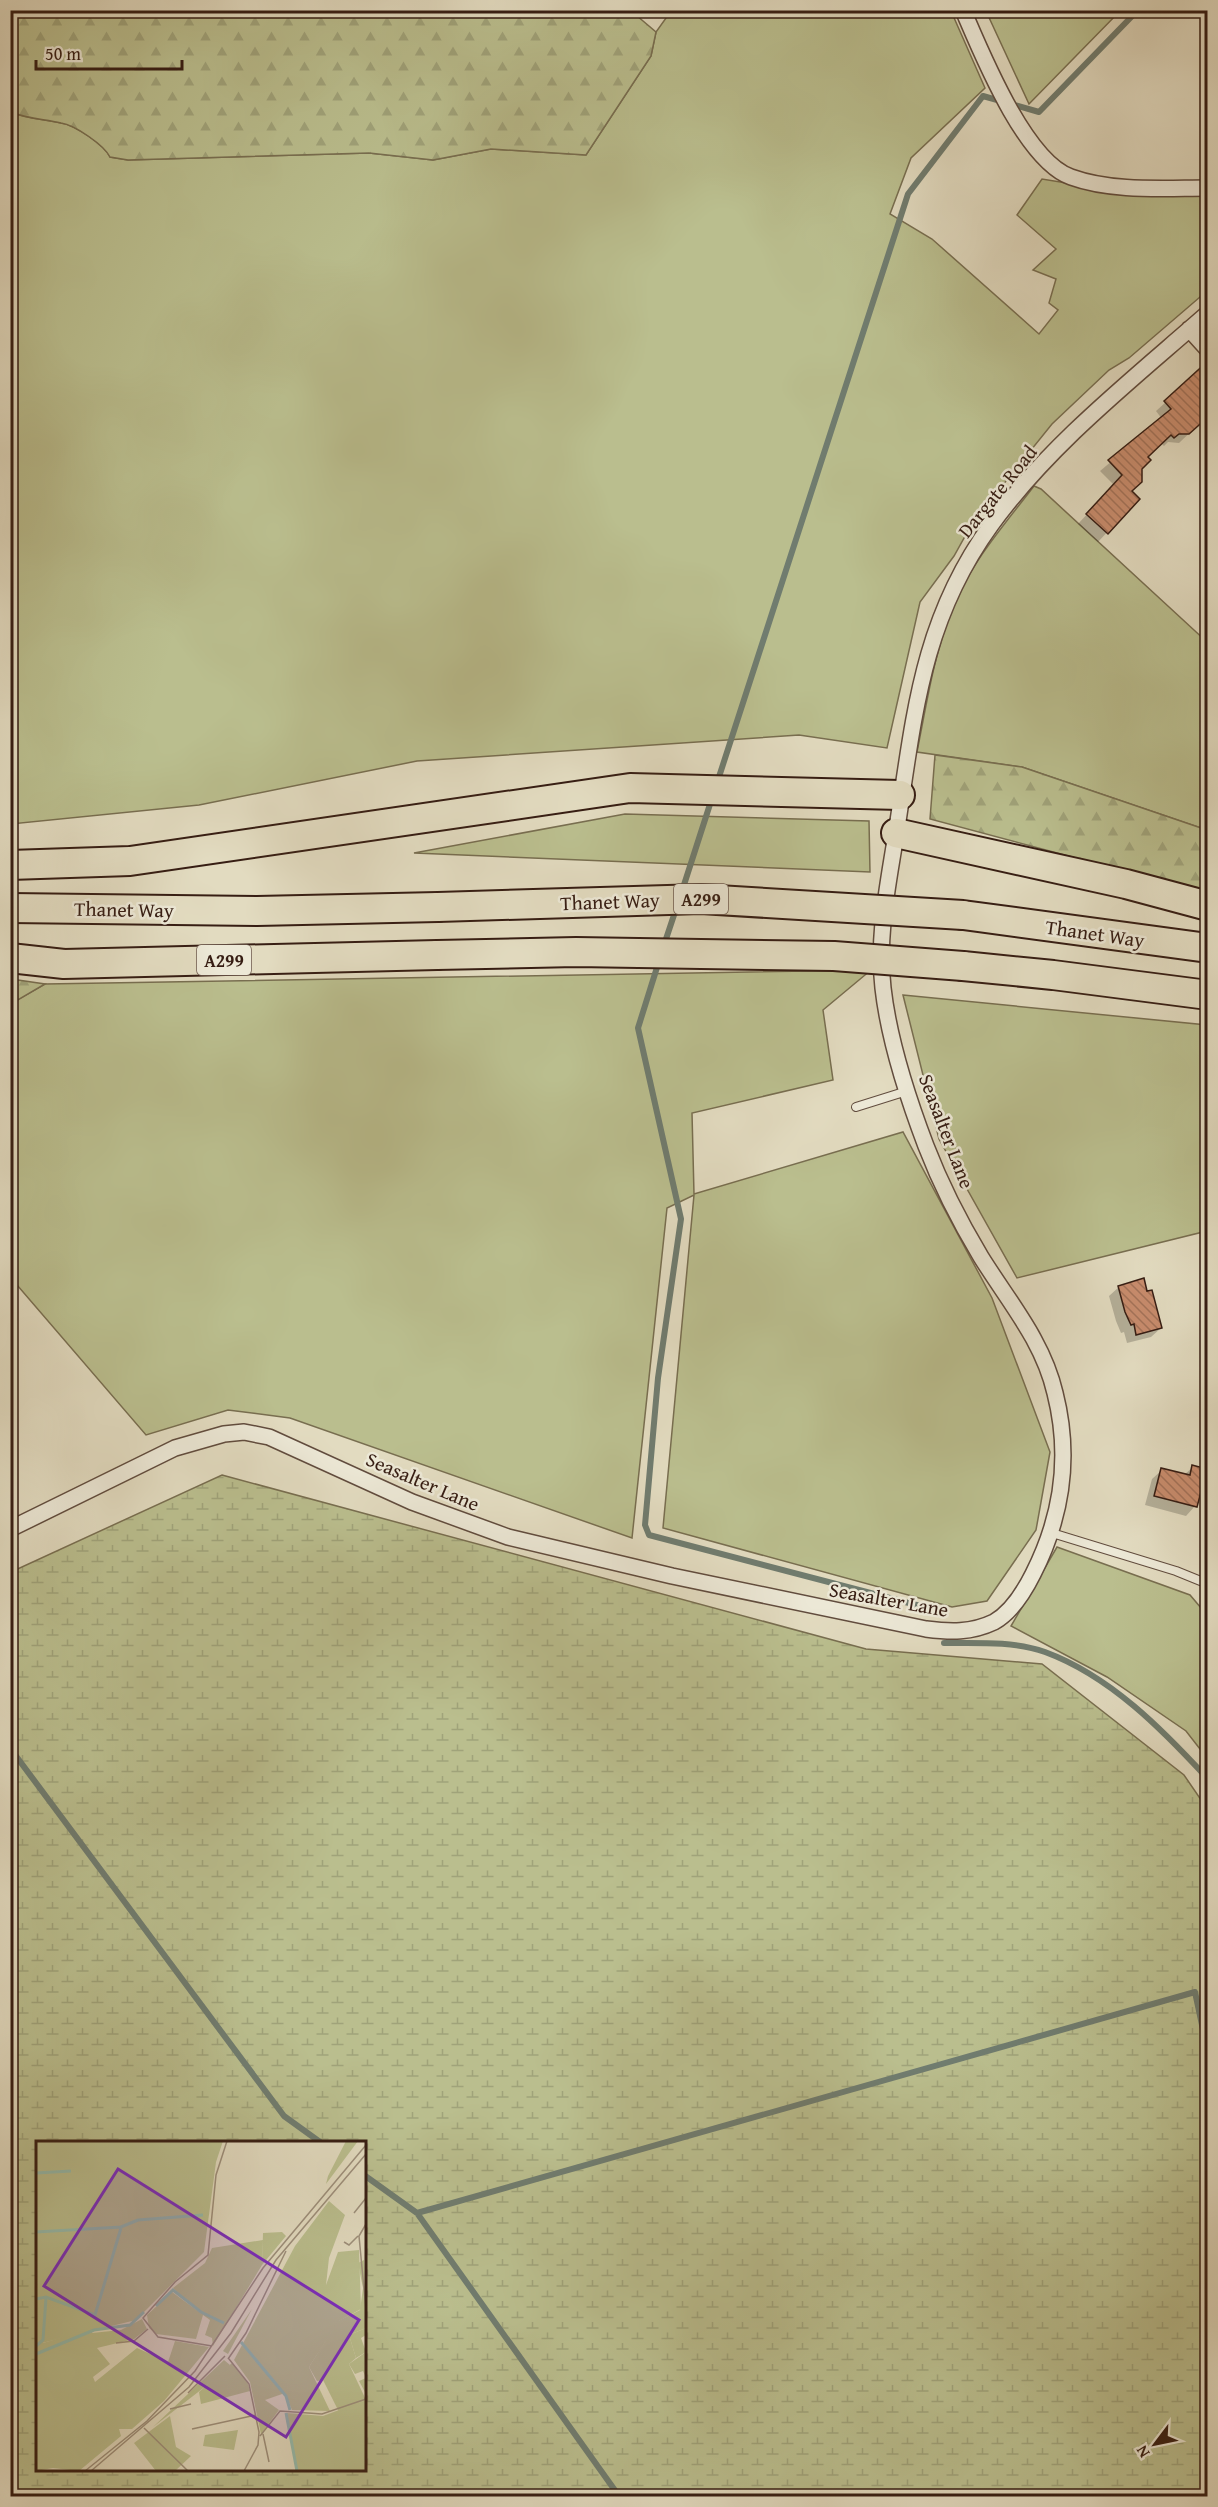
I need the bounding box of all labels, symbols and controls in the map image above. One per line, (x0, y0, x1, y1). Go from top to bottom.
scale bar (36, 33, 182, 71)
text: 50 m (45, 40, 81, 67)
street label: Dargate Road (951, 438, 1044, 544)
road number: A299 (674, 884, 728, 914)
street label: Thanet Way (560, 885, 660, 917)
street label: Thanet Way (74, 894, 174, 924)
street label: Thanet Way (1044, 912, 1146, 954)
road number: A299 (197, 945, 251, 975)
street label: Seasalter Lane (912, 1070, 982, 1192)
street label: Seasalter Lane (362, 1444, 484, 1518)
street label: Seasalter Lane (827, 1574, 951, 1624)
inset map (36, 2141, 366, 2471)
north arrow (1125, 2414, 1185, 2474)
text: N (1129, 2441, 1155, 2463)

